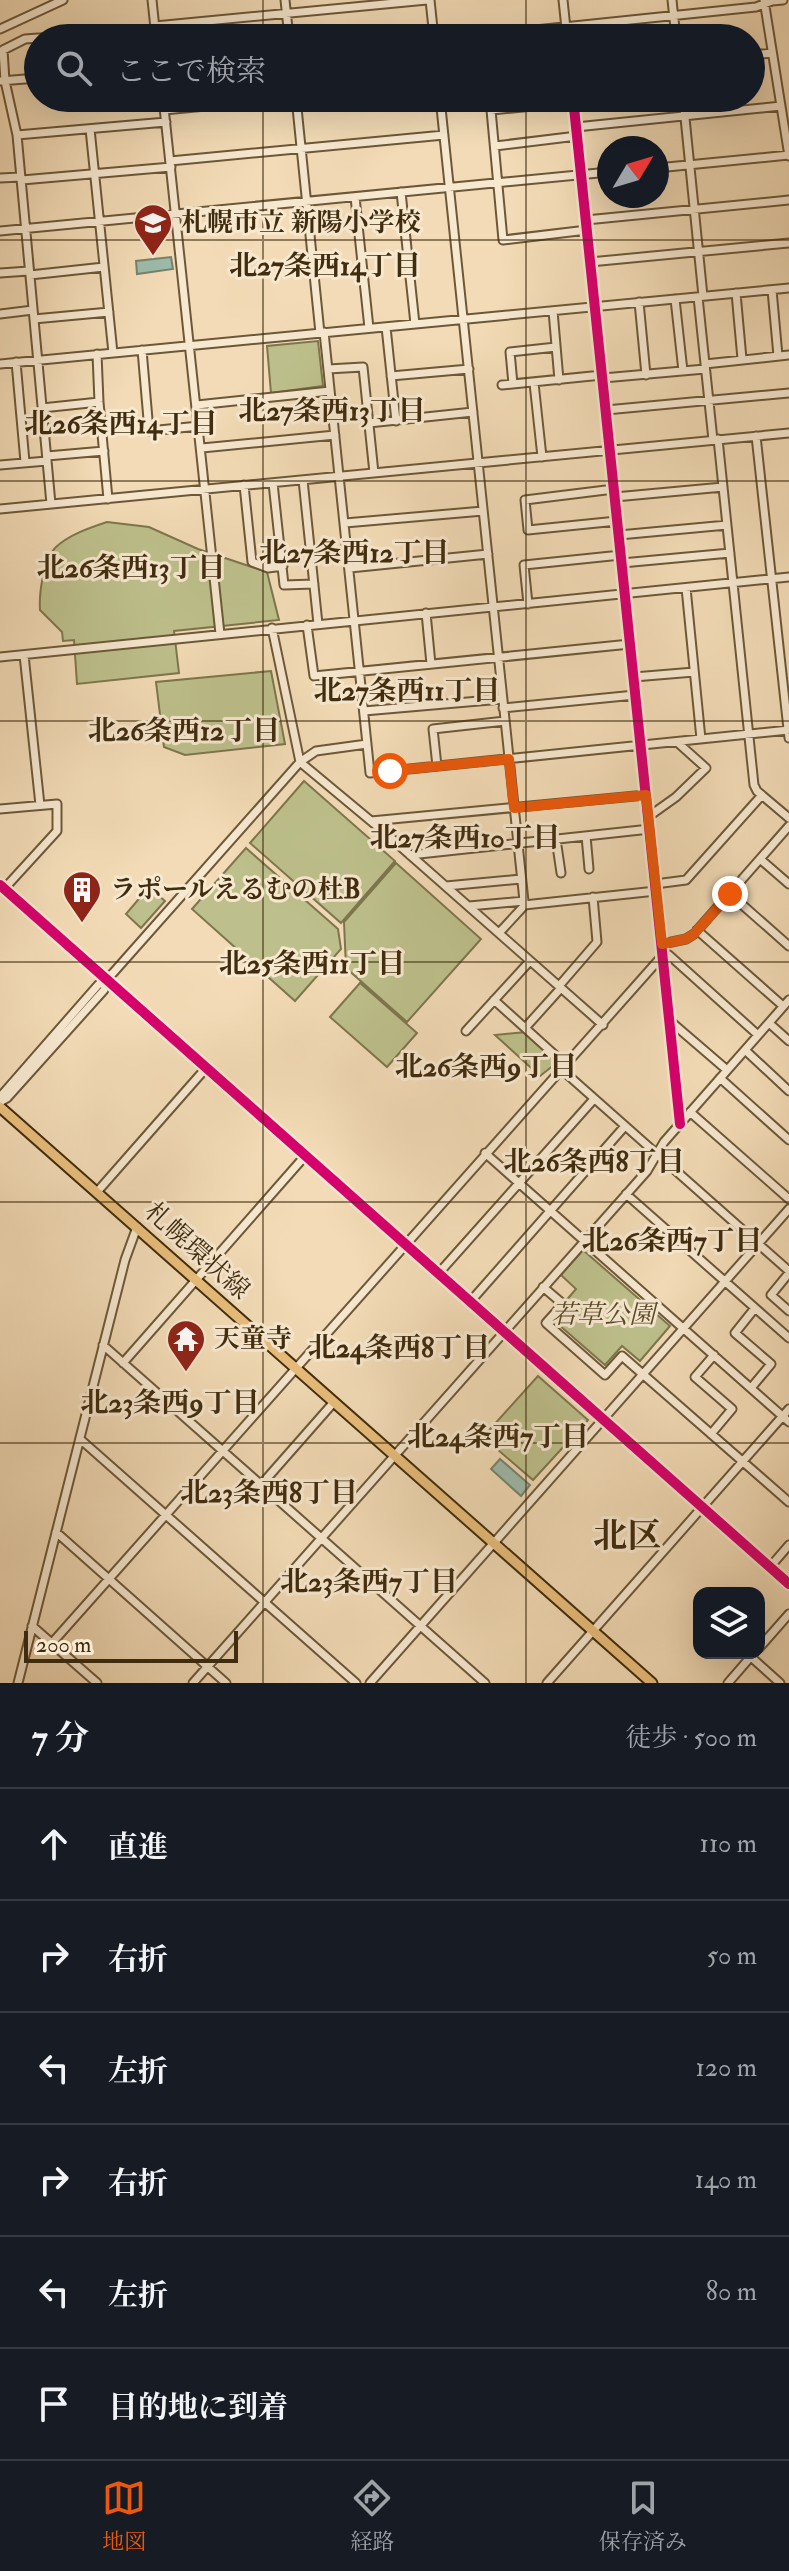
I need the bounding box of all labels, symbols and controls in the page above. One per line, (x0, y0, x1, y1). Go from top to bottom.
search box (24, 24, 765, 112)
icon: search (52, 46, 96, 90)
text: ここで検索 (116, 53, 266, 90)
north arrow (597, 136, 669, 208)
school or university icon: 札幌市立 新陽小学校 (132, 202, 174, 257)
place label: 札幌市立 新陽小学校 (181, 207, 420, 239)
district label: 北27条西14丁目 (229, 249, 421, 284)
district label: 北27条西13丁目 (238, 394, 426, 429)
district label: 北26条西14丁目 (24, 407, 218, 442)
district label: 北27条西12丁目 (258, 536, 450, 571)
district label: 北26条西13丁目 (36, 551, 226, 586)
district label: 北27条西11丁目 (314, 674, 500, 709)
district label: 北26条西12丁目 (88, 714, 280, 749)
route start (372, 753, 408, 789)
district label: 北27条西10丁目 (369, 821, 561, 856)
building icon: ラポールえるむの杜B (61, 869, 103, 924)
place label: ラポールえるむの杜B (110, 874, 361, 906)
route end (712, 876, 748, 912)
district label: 北25条西11丁目 (219, 947, 405, 982)
district label: 北26条西9丁目 (395, 1050, 577, 1085)
district label: 北26条西8丁目 (503, 1145, 685, 1180)
street label: 札幌環状線 (138, 1196, 256, 1306)
district label: 北26条西7丁目 (581, 1224, 763, 1259)
park label: 若草公園 (551, 1299, 659, 1331)
temple icon: 天童寺 (165, 1318, 207, 1373)
place label: 天童寺 (214, 1323, 292, 1355)
district label: 北24条西8丁目 (308, 1331, 490, 1366)
district label: 北23条西9丁目 (80, 1386, 260, 1421)
district label: 北24条西7丁目 (407, 1420, 589, 1455)
district label: 北23条西8丁目 (180, 1476, 358, 1511)
district label: 北区 (593, 1515, 661, 1558)
district label: 北23条西7丁目 (280, 1565, 458, 1600)
map controls (693, 1587, 765, 1659)
button: layers (693, 1587, 765, 1659)
scale bar (24, 1627, 238, 1663)
text: 200 m (36, 1631, 91, 1659)
text: 7 分 (32, 1717, 89, 1760)
text: 徒歩 · 500 m (625, 1722, 757, 1754)
icon: ahead (32, 1822, 76, 1866)
text: 110 m (700, 1828, 757, 1860)
text: 直進 (108, 1829, 168, 1866)
icon: right (32, 1934, 76, 1978)
text: 50 m (707, 1940, 757, 1972)
text: 右折 (108, 1941, 168, 1978)
icon: left (32, 2046, 76, 2090)
text: 120 m (696, 2052, 757, 2084)
text: 左折 (108, 2053, 168, 2090)
icon: right (32, 2158, 76, 2202)
text: 140 m (695, 2164, 757, 2196)
text: 右折 (108, 2165, 168, 2202)
icon: left (32, 2270, 76, 2314)
text: 80 m (706, 2276, 757, 2308)
text: 左折 (108, 2277, 168, 2314)
icon: arrive (32, 2382, 76, 2426)
text: 目的地に到着 (108, 2389, 288, 2426)
tab: 地図 (102, 2476, 146, 2556)
tab: 経路 (350, 2476, 395, 2556)
tab: 保存済み (599, 2476, 687, 2556)

